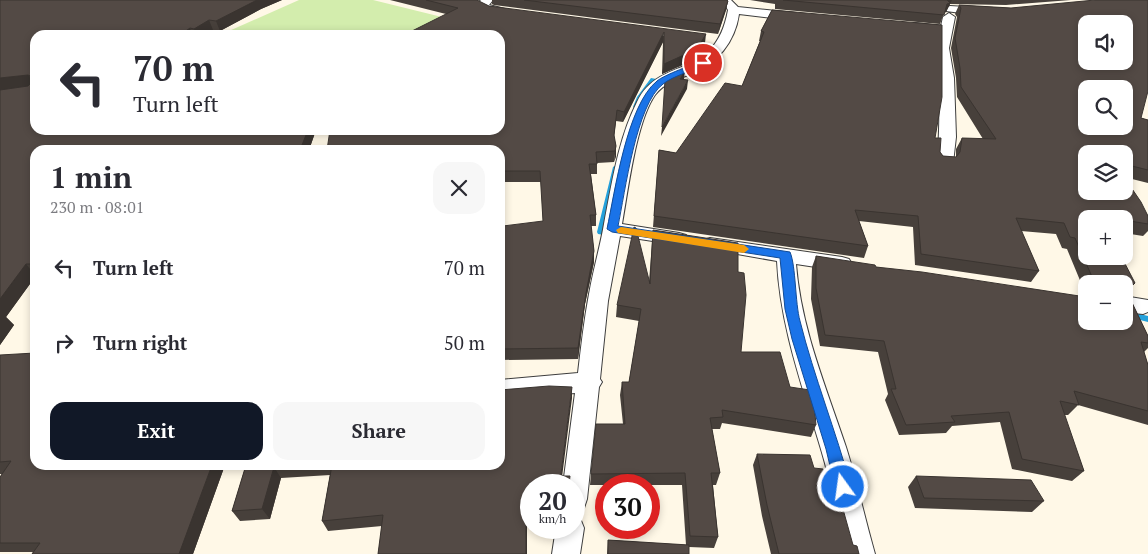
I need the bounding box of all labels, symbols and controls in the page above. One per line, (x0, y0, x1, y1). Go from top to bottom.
map controls (1078, 15, 1133, 330)
button: sound (1078, 15, 1133, 70)
pin (682, 42, 724, 84)
text: 70 m (133, 45, 214, 91)
icon: arrive (689, 49, 717, 77)
icon: left (50, 50, 115, 115)
button: search (1078, 80, 1133, 135)
text: Turn left (133, 89, 219, 118)
button: layers (1078, 145, 1133, 200)
text: 1 min (50, 157, 132, 197)
button: close (433, 162, 485, 214)
text: 230 m · 08:01 (50, 196, 144, 218)
button: + (1078, 210, 1133, 265)
icon: left (50, 254, 78, 282)
text: Turn left (93, 255, 174, 280)
text: 70 m (444, 255, 485, 280)
button: − (1078, 275, 1133, 330)
icon: right (50, 329, 78, 357)
text: Turn right (93, 330, 187, 355)
text: 50 m (444, 330, 485, 355)
button: Exit (50, 402, 263, 460)
button: Share (273, 402, 485, 460)
position arrow (816, 460, 868, 512)
speed limit sign: 30 (595, 474, 660, 539)
text: 20 (538, 484, 567, 517)
text: km/h (539, 511, 566, 526)

